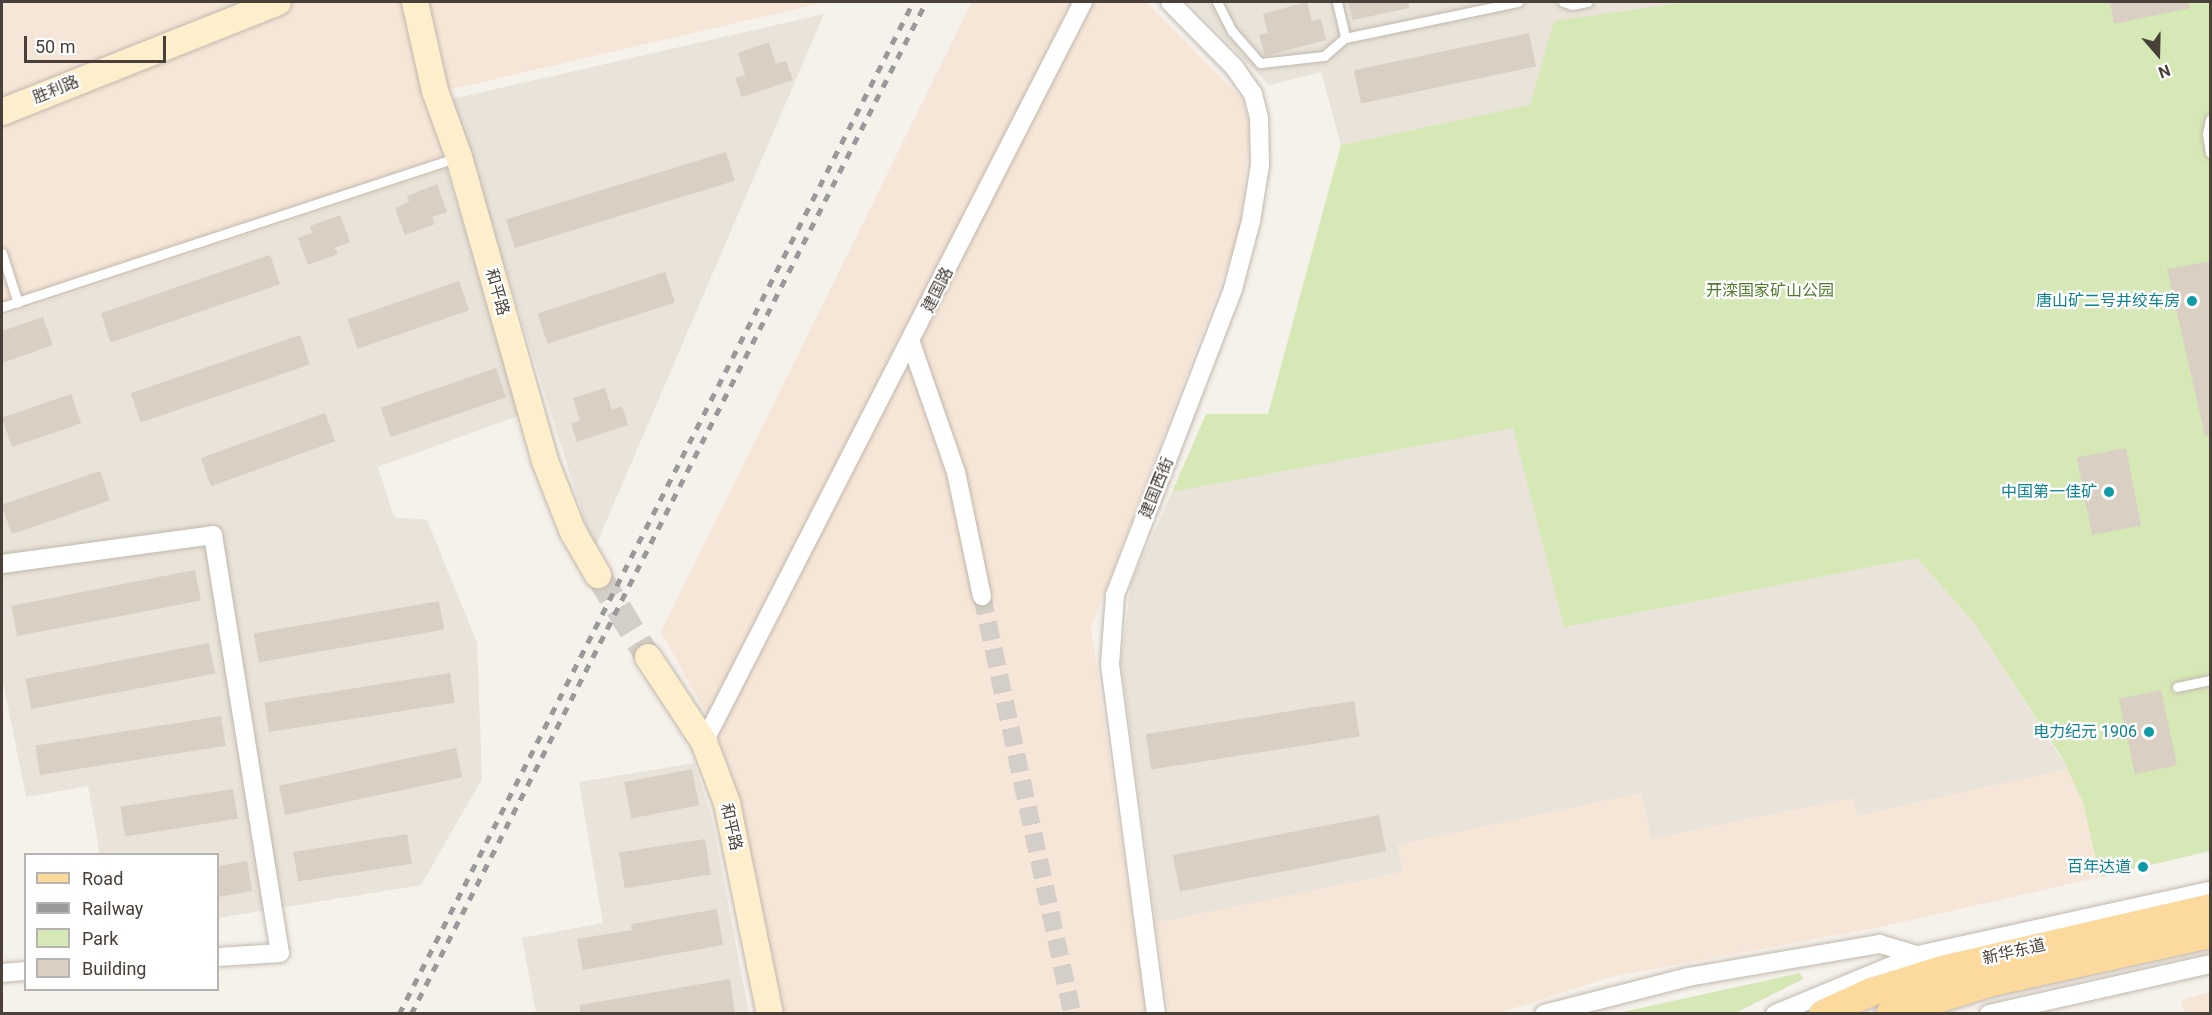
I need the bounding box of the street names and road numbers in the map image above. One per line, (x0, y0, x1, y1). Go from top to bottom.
street label: 胜利路 (30, 72, 82, 108)
street label: 建国路 (919, 264, 957, 316)
street label: 和平路 (481, 266, 513, 318)
street label: 建国西街 (1136, 455, 1178, 521)
street label: 和平路 (716, 801, 746, 853)
street label: 新华东道 (1981, 935, 2047, 969)

